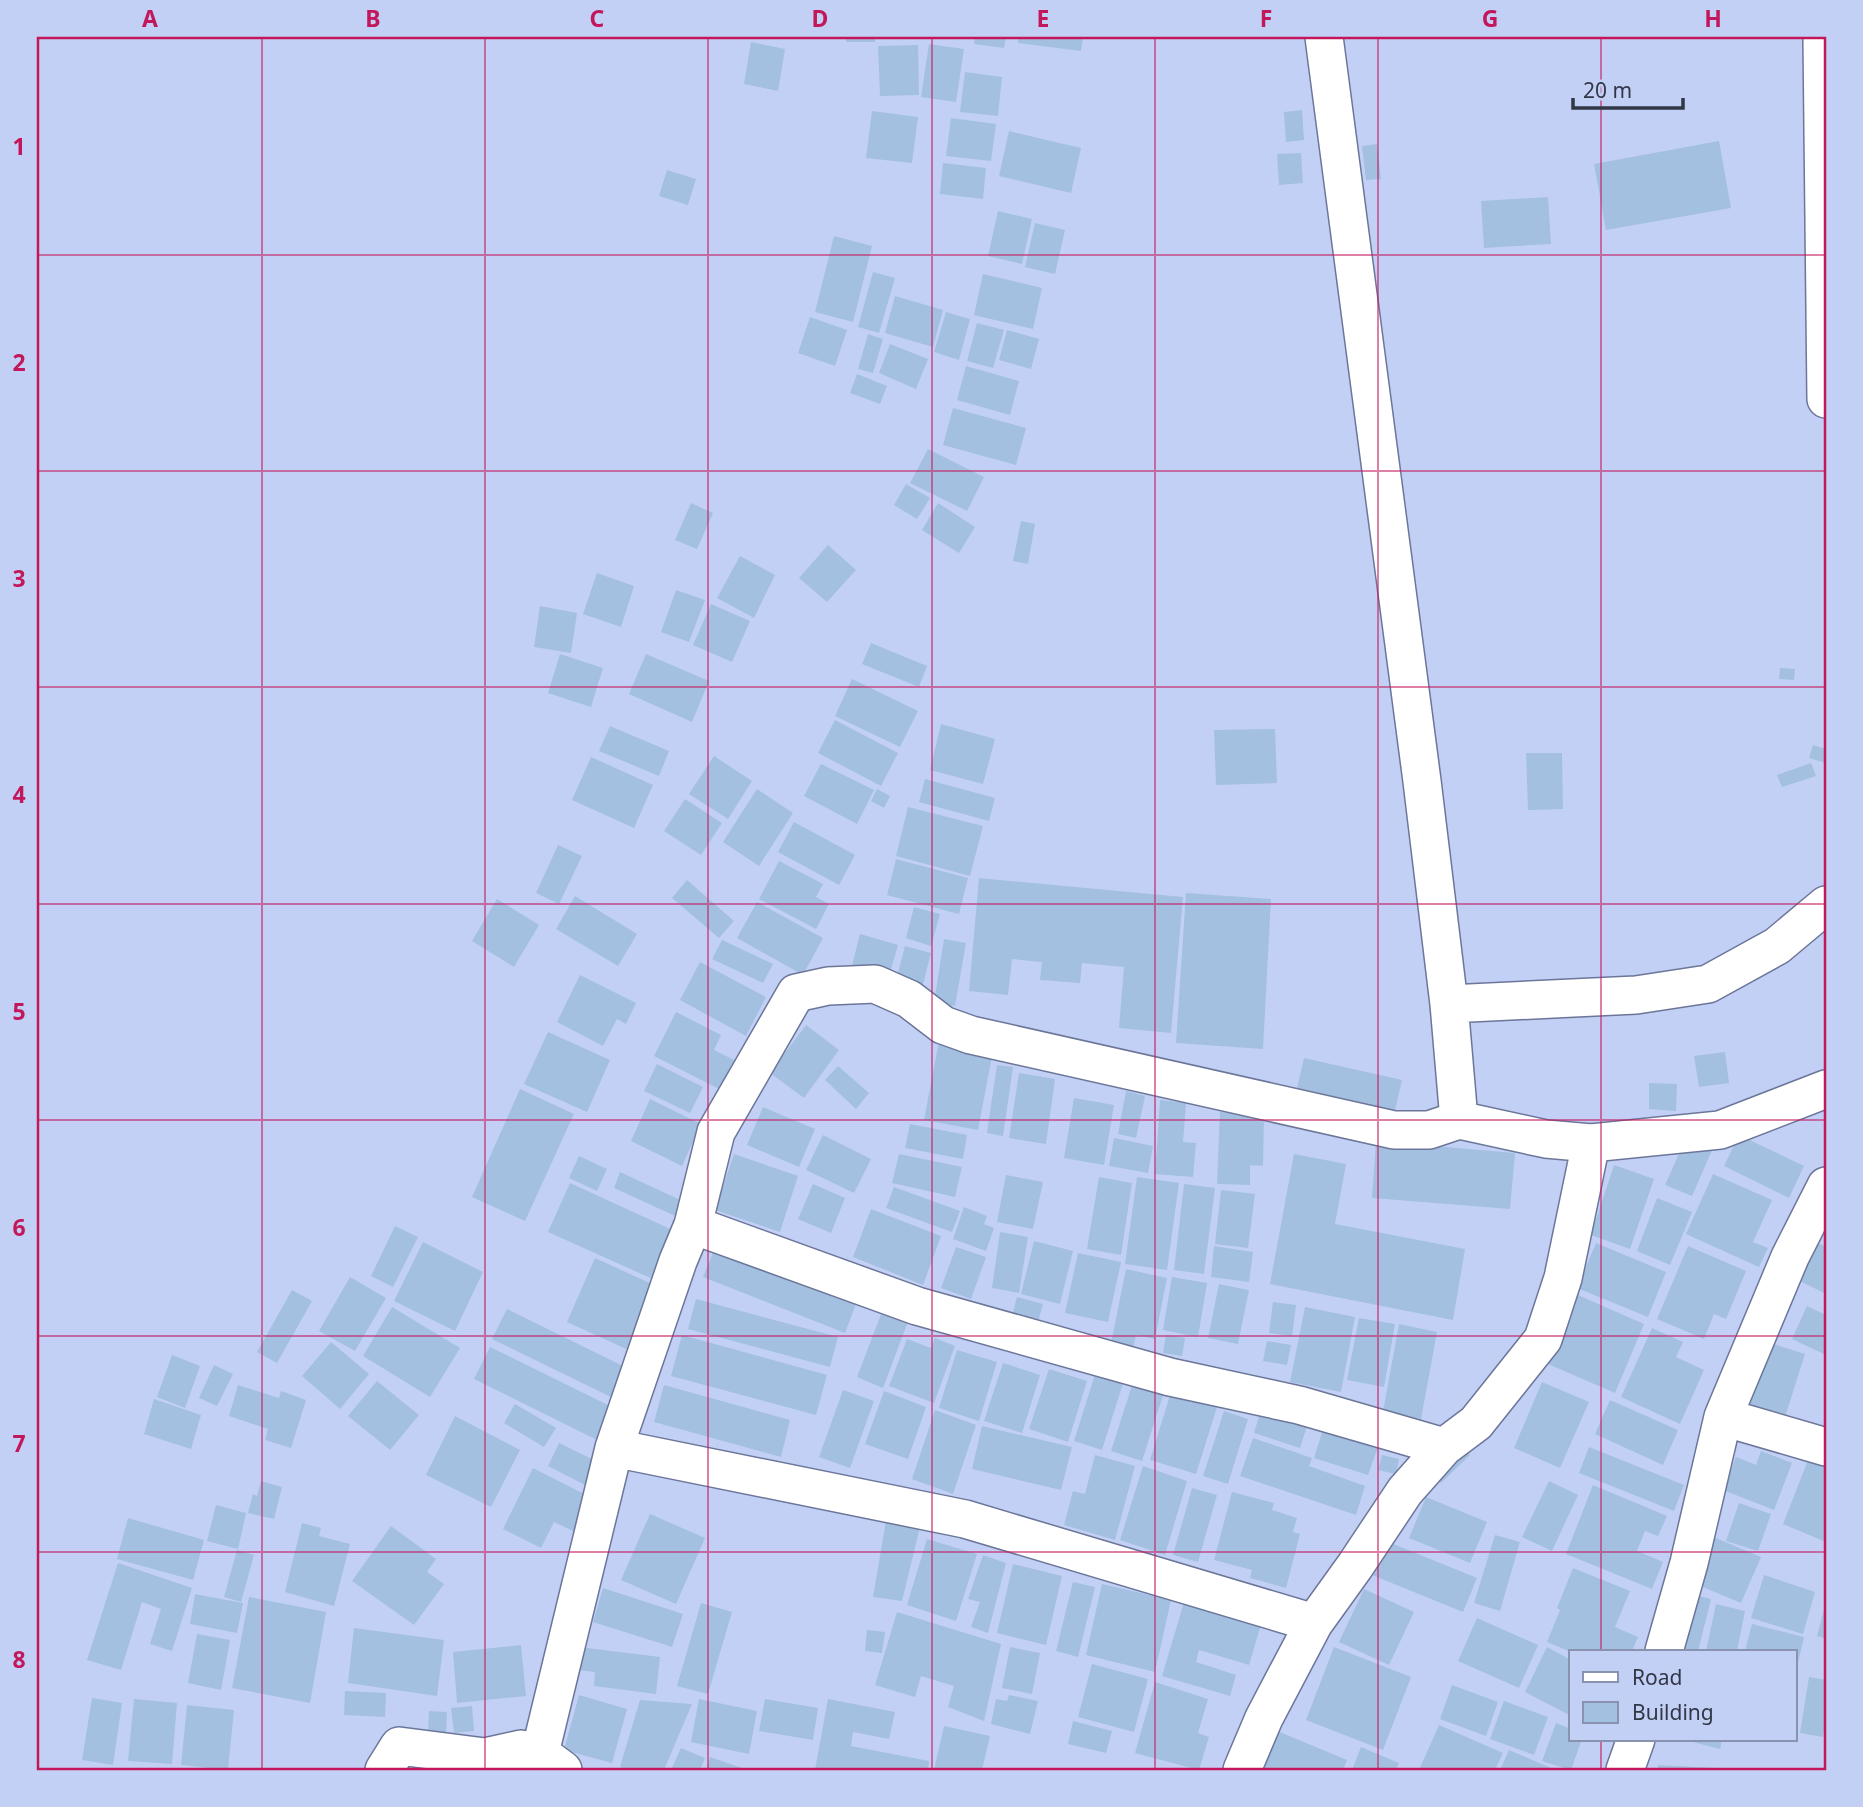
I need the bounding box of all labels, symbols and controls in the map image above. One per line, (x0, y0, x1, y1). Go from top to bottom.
text: A (142, 2, 158, 34)
text: B (365, 2, 381, 34)
text: C (590, 2, 605, 34)
text: D (812, 2, 828, 34)
text: E (1037, 2, 1049, 34)
text: F (1260, 2, 1272, 34)
text: G (1482, 2, 1498, 34)
text: H (1704, 2, 1722, 34)
scale bar (1573, 66, 1683, 110)
text: 20 m (1583, 76, 1632, 104)
text: 1 (12, 130, 26, 162)
text: 2 (12, 346, 26, 378)
text: 3 (12, 562, 26, 594)
text: 4 (12, 778, 26, 810)
text: 5 (12, 995, 26, 1027)
text: 6 (12, 1211, 26, 1243)
text: 7 (12, 1427, 26, 1459)
text: 8 (12, 1643, 26, 1675)
legend (1569, 1650, 1797, 1741)
text: Road (1632, 1663, 1682, 1691)
text: Building (1632, 1698, 1714, 1726)

